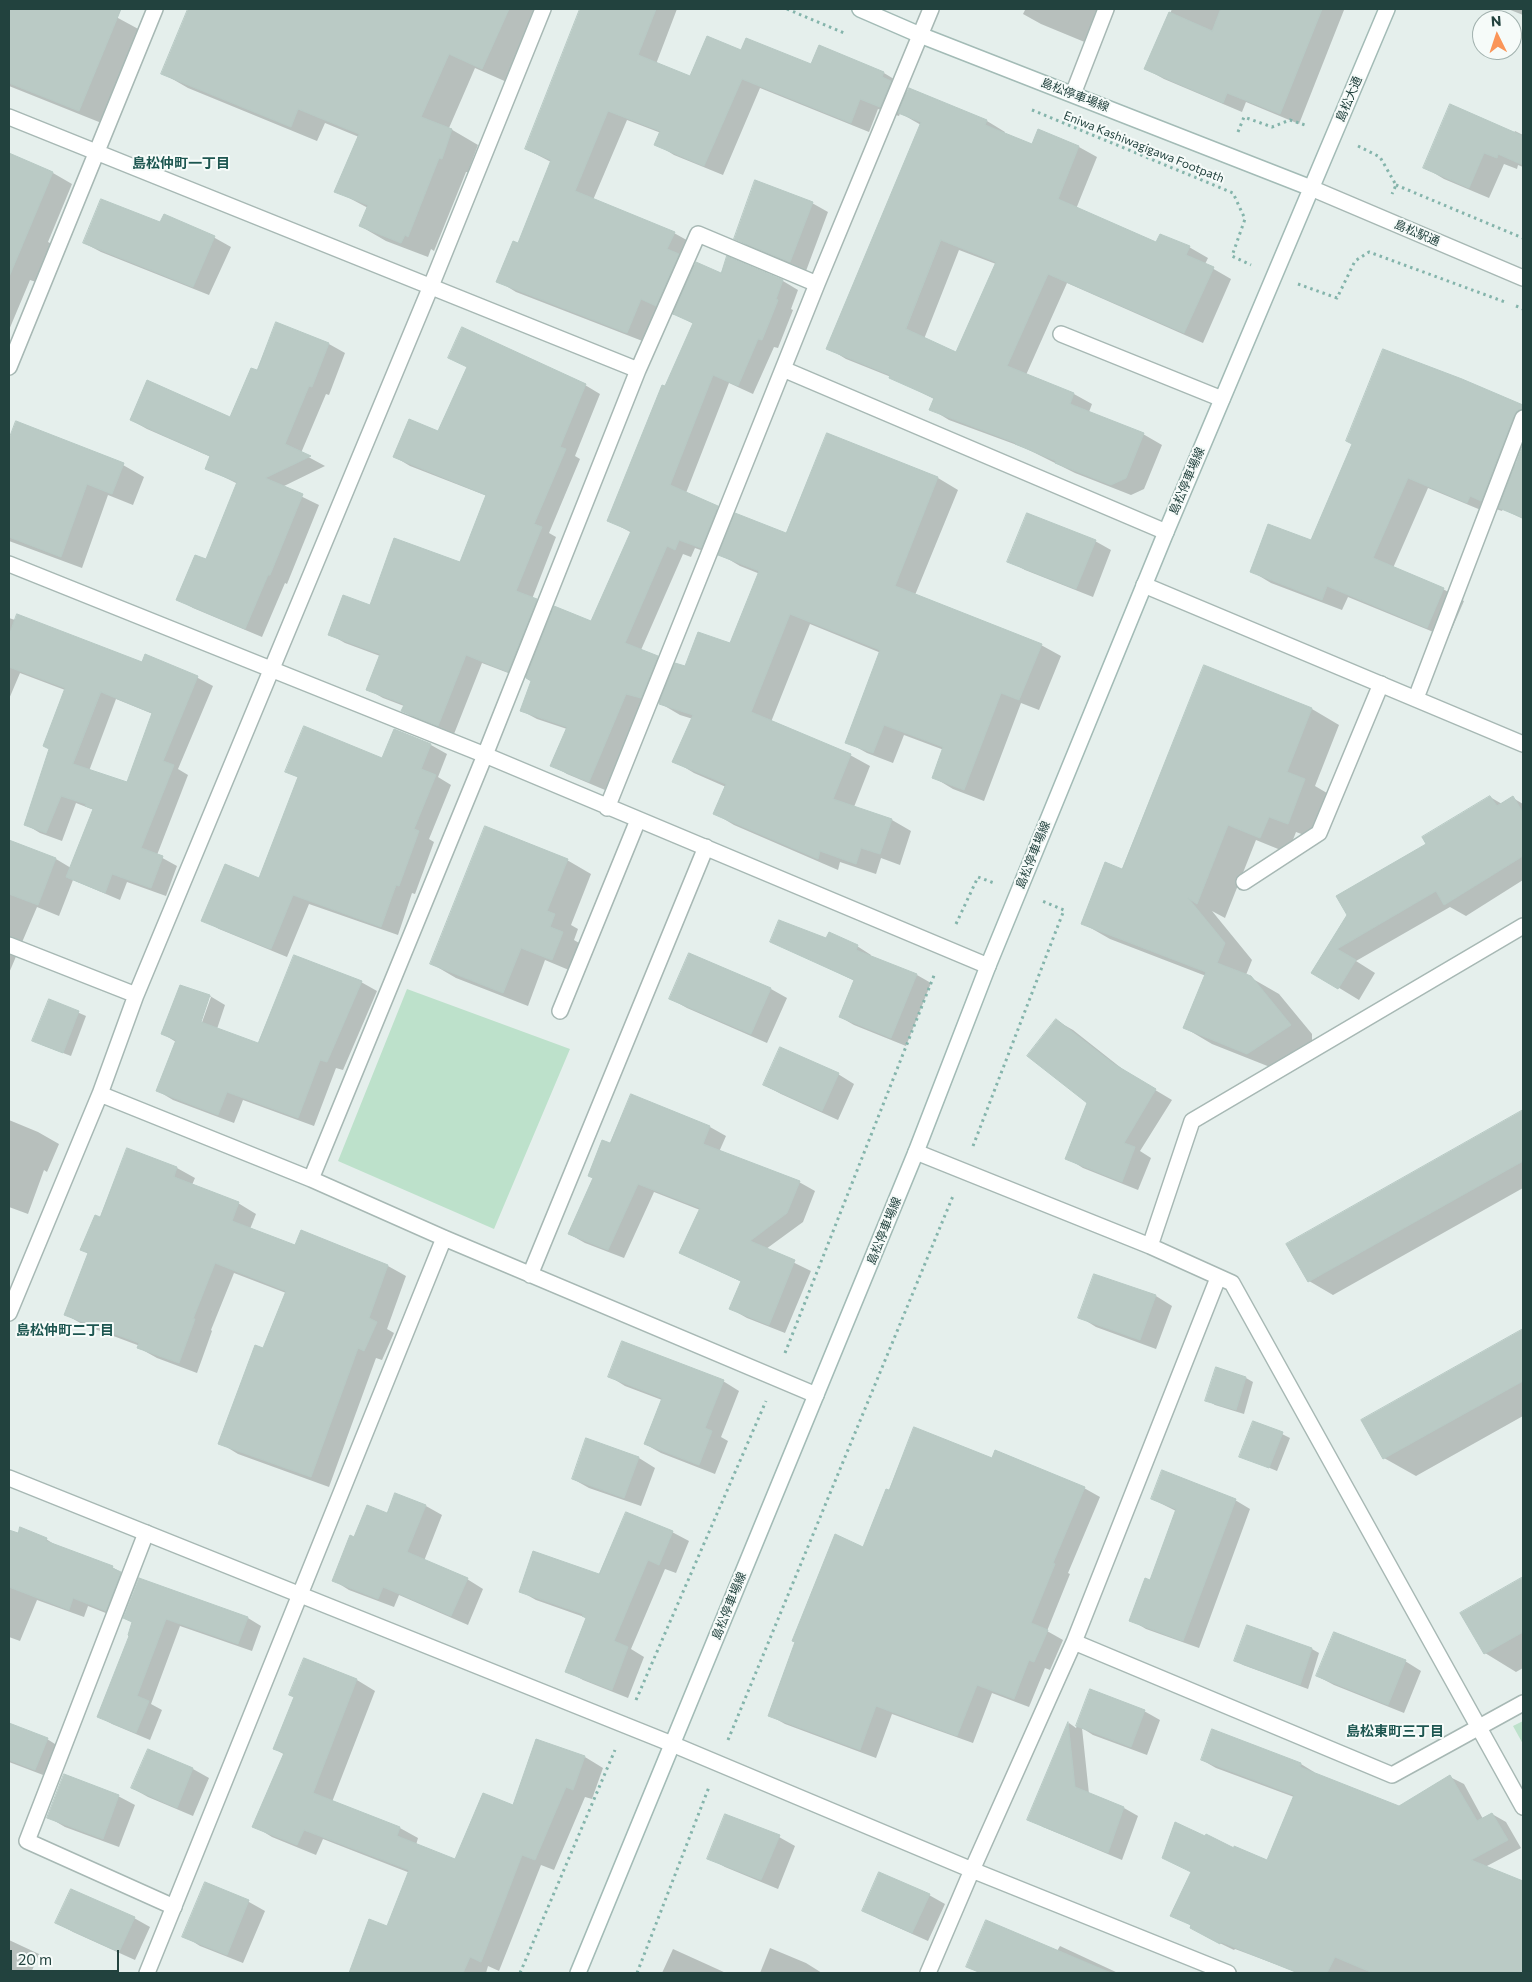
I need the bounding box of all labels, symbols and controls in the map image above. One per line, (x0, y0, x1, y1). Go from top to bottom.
north arrow (1472, 10, 1522, 60)
text: N (1490, 12, 1502, 29)
street label: 島松大通 (1333, 74, 1365, 124)
street label: 島松停車場線 (1039, 75, 1111, 115)
street label: Eniwa Kashiwagigawa Footpath (1062, 108, 1226, 186)
district label: 島松仲町一丁目 (132, 155, 230, 171)
street label: 島松駅通 (1392, 217, 1442, 249)
street label: 島松停車場線 (1166, 445, 1208, 517)
street label: 島松停車場線 (1013, 819, 1053, 891)
street label: 島松停車場線 (864, 1195, 904, 1267)
district label: 島松仲町二丁目 (16, 1322, 114, 1338)
street label: 島松停車場線 (709, 1570, 749, 1642)
district label: 島松東町三丁目 (1346, 1723, 1444, 1739)
scale bar (12, 1940, 121, 1972)
text: 20 m (18, 1950, 52, 1968)

